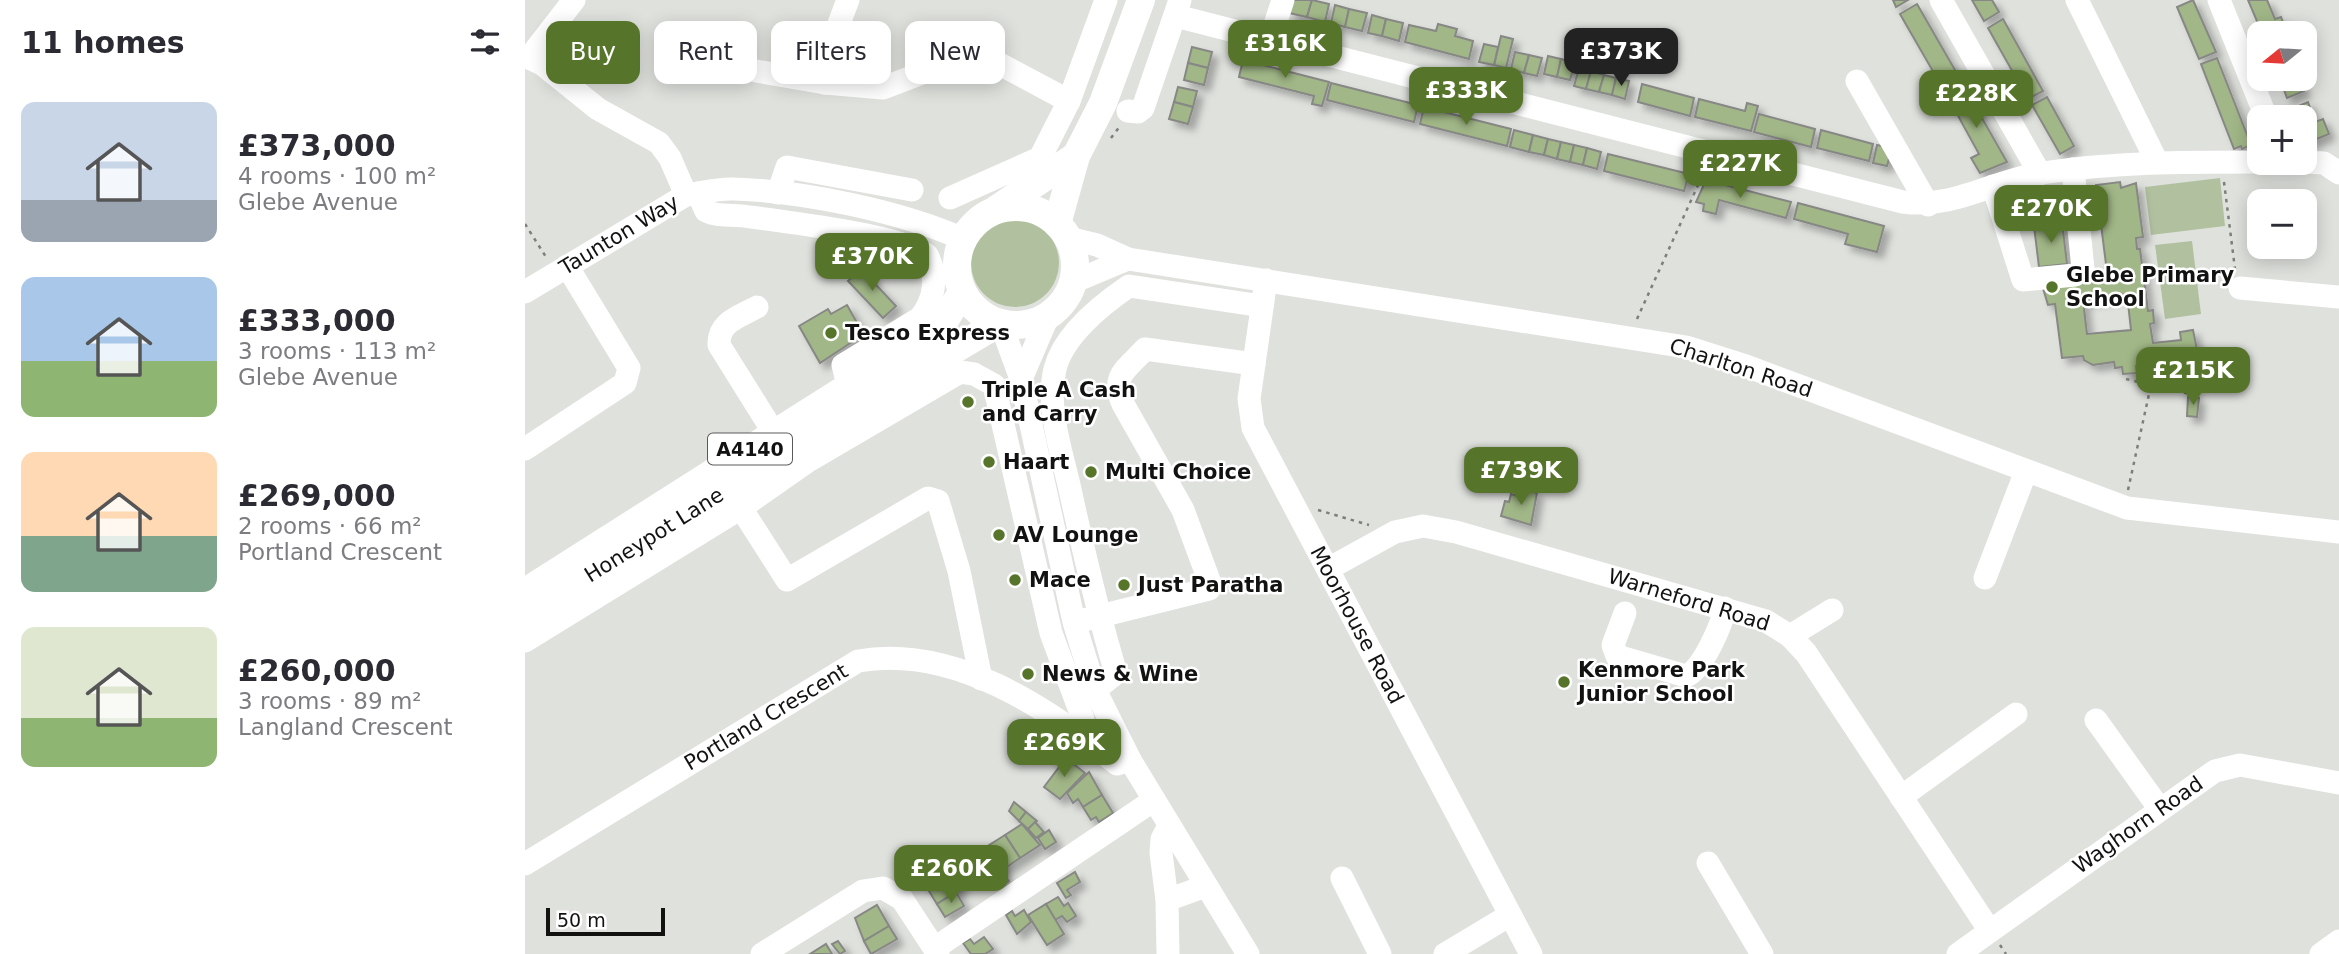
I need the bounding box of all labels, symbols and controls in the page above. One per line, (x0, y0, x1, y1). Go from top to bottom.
pin: £316K (1236, 20, 1334, 80)
chip: Buy (546, 21, 640, 84)
chip: Rent (654, 21, 757, 84)
chip: Filters (771, 21, 891, 84)
chip: New (905, 21, 1005, 84)
north arrow (2247, 21, 2317, 91)
map controls (2247, 21, 2317, 259)
icon: filters (466, 23, 504, 61)
text: 11 homes (21, 25, 185, 60)
pin: £373K (1572, 28, 1670, 88)
text: £316K (1244, 30, 1326, 56)
text: £373K (1580, 38, 1662, 64)
pin: £333K (1417, 68, 1515, 127)
pin: £228K (1927, 71, 2025, 130)
text: £333K (1425, 77, 1507, 103)
text: £228K (1935, 80, 2017, 106)
button: + (2247, 105, 2317, 175)
text: £373,000 (238, 128, 396, 163)
icon: home (77, 130, 161, 214)
pin: £227K (1691, 140, 1789, 200)
text: £227K (1699, 150, 1781, 176)
text: 4 rooms · 100 m² (238, 163, 436, 189)
pin: £270K (2002, 186, 2100, 245)
text: Glebe Avenue (238, 189, 398, 215)
button: − (2247, 189, 2317, 259)
street label: Taunton Way (554, 190, 683, 280)
text: £270K (2010, 195, 2092, 221)
pin: £370K (823, 233, 921, 293)
text: £370K (831, 243, 913, 269)
place label: Glebe Primary School (2066, 263, 2235, 311)
marker: Glebe Primary School (2044, 279, 2060, 295)
text: £333,000 (238, 303, 396, 338)
icon: home (77, 305, 161, 389)
place label: Tesco Express (845, 321, 1010, 345)
marker: Tesco Express (823, 325, 839, 341)
street label: Charlton Road (1666, 334, 1816, 402)
text: 3 rooms · 113 m² (238, 338, 436, 364)
pin: £215K (2144, 348, 2242, 407)
text: £215K (2152, 357, 2234, 383)
text: Glebe Avenue (238, 364, 398, 390)
place label: Triple A Cash and Carry (982, 378, 1136, 426)
marker: Triple A Cash and Carry (960, 394, 976, 410)
road number: A4140 (708, 433, 792, 464)
pin: £739K (1472, 448, 1570, 507)
place label: Haart (1003, 450, 1069, 474)
marker: Haart (981, 454, 997, 470)
text: £739K (1480, 457, 1562, 483)
place label: Multi Choice (1105, 460, 1251, 484)
marker: Multi Choice (1083, 464, 1099, 480)
text: £269,000 (238, 478, 396, 513)
icon: home (77, 480, 161, 564)
street label: Honeypot Lane (580, 483, 728, 587)
text: 2 rooms · 66 m² (238, 513, 422, 539)
place label: AV Lounge (1013, 523, 1138, 547)
marker: AV Lounge (991, 527, 1007, 543)
text: Portland Crescent (238, 539, 442, 565)
street label: Moorhouse Road (1305, 542, 1409, 708)
street label: Warneford Road (1605, 564, 1773, 636)
place label: Mace (1029, 568, 1091, 592)
marker: Mace (1007, 572, 1023, 588)
place label: Just Paratha (1136, 573, 1283, 597)
marker: Just Paratha (1116, 577, 1132, 593)
text: £260,000 (238, 653, 396, 688)
icon: home (77, 655, 161, 739)
place label: Kenmore Park Junior School (1576, 658, 1746, 706)
street label: Portland Crescent (680, 659, 852, 775)
place label: News & Wine (1042, 662, 1198, 686)
marker: News & Wine (1020, 666, 1036, 682)
marker: Kenmore Park Junior School (1556, 674, 1572, 690)
text: 3 rooms · 89 m² (238, 688, 422, 714)
text: Langland Crescent (238, 714, 453, 740)
pin: £269K (1015, 720, 1113, 779)
text: £269K (1023, 729, 1105, 755)
street label: Waghorn Road (2069, 771, 2207, 879)
pin: £260K (902, 846, 1000, 905)
text: £260K (910, 855, 992, 881)
scale bar (546, 905, 665, 937)
text: 50 m (557, 909, 606, 931)

